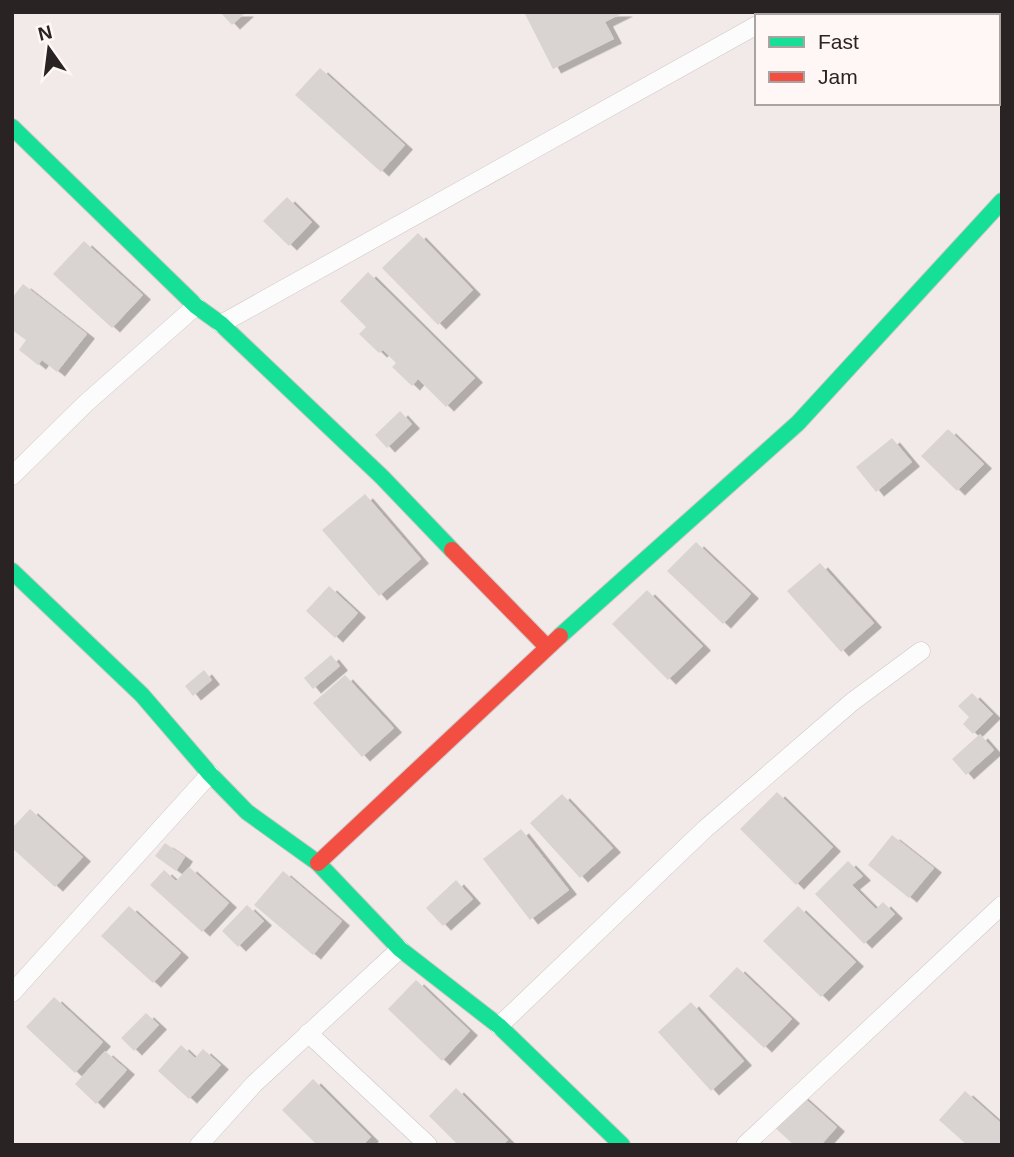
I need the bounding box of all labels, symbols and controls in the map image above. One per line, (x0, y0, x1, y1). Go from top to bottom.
north arrow (14, 14, 84, 84)
legend (755, 14, 1000, 105)
text: N (36, 21, 54, 45)
text: Fast (818, 30, 859, 53)
text: Jam (818, 65, 858, 88)

